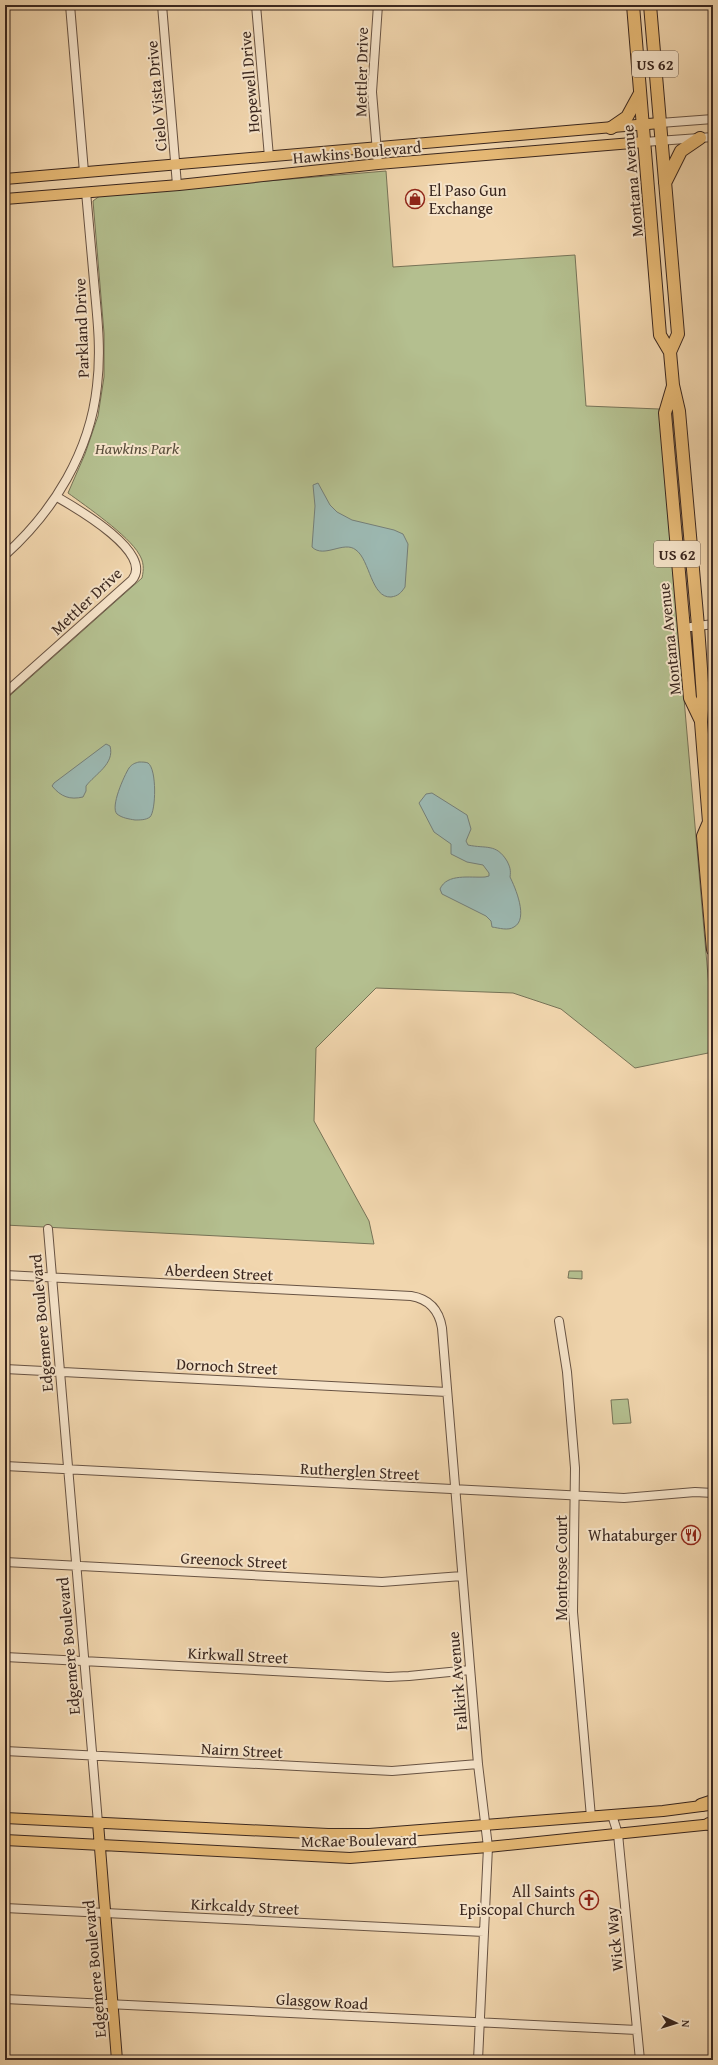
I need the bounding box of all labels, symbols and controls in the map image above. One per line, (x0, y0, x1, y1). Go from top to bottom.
street label: Mettler Drive (348, 27, 374, 117)
street label: Hopewell Drive (233, 30, 265, 134)
street label: Cielo Vista Drive (139, 40, 173, 152)
road number: US 62 (632, 51, 678, 77)
street label: Montana Avenue (615, 124, 649, 238)
street label: Hawkins Boulevard (292, 134, 423, 170)
place label: El Paso Gun Exchange (429, 178, 506, 220)
shop icon: El Paso Gun Exchange (404, 188, 426, 210)
street label: Parkland Drive (67, 278, 95, 378)
park label: Hawkins Park (94, 436, 180, 460)
road number: US 62 (654, 541, 700, 567)
street label: Mettler Drive (45, 562, 127, 640)
street label: Montana Avenue (651, 582, 687, 696)
street label: Edgemere Boulevard (23, 1253, 59, 1393)
street label: Aberdeen Street (164, 1257, 274, 1287)
street label: Dornoch Street (176, 1351, 279, 1381)
street label: Rutherglen Street (300, 1456, 421, 1486)
street label: Montrose Court (549, 1515, 573, 1621)
place label: Whataburger (588, 1523, 677, 1547)
restaurant icon: Whataburger (680, 1524, 702, 1546)
street label: Greenock Street (180, 1545, 288, 1575)
street label: Edgemere Boulevard (50, 1576, 86, 1716)
street label: Falkirk Avenue (441, 1631, 473, 1731)
street label: Kirkwall Street (187, 1640, 289, 1670)
street label: Nairn Street (200, 1736, 284, 1764)
street label: McRae Boulevard (301, 1827, 418, 1853)
place label: All Saints Episcopal Church (459, 1879, 575, 1921)
church icon: All Saints Episcopal Church (578, 1889, 600, 1911)
street label: Kirkcaldy Street (190, 1891, 300, 1921)
street label: Edgemere Boulevard (76, 1899, 112, 2039)
street label: Wick Way (599, 1905, 629, 1973)
street label: Glasgow Road (275, 1987, 369, 2015)
north arrow (656, 2003, 696, 2043)
text: N (678, 2019, 694, 2029)

